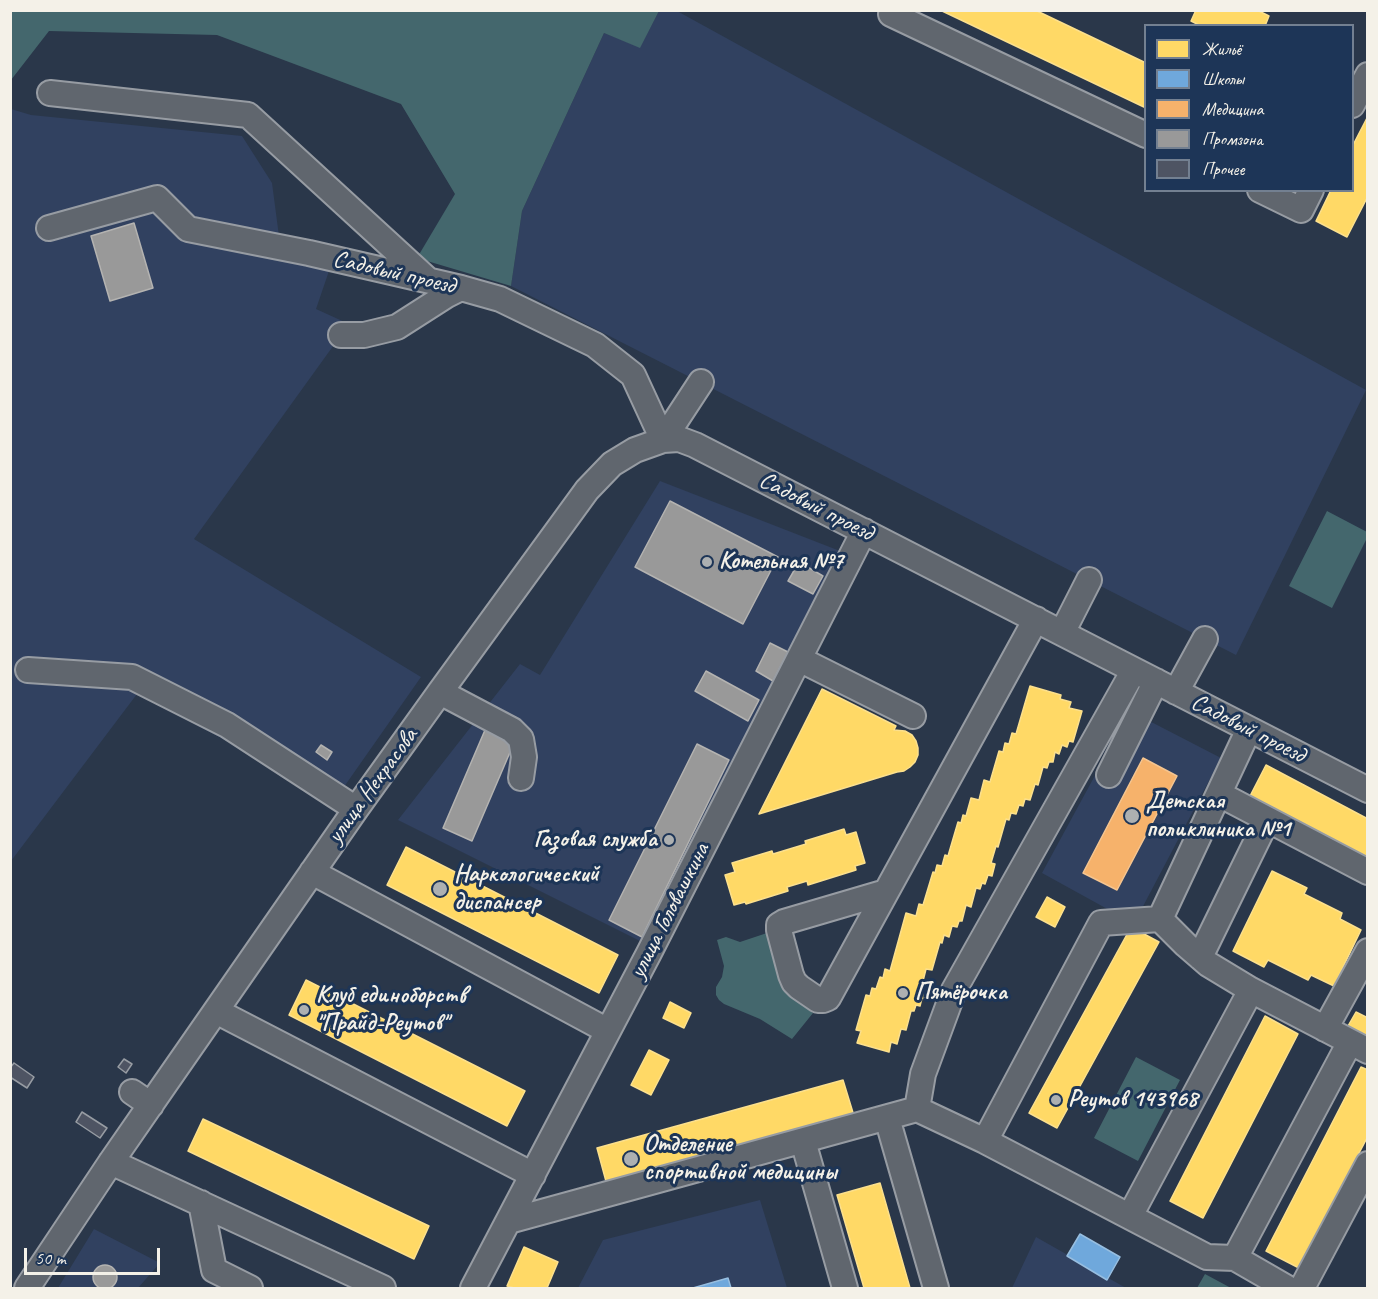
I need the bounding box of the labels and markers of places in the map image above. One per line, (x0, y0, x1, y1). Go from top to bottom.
place label: Котельная №7 (719, 548, 843, 576)
marker: Котельная №7 (700, 555, 714, 569)
place label: Детская поликлиника №1 (1146, 788, 1290, 844)
marker: Детская поликлиника №1 (1123, 807, 1141, 825)
place label: Газовая служба (534, 826, 657, 854)
marker: Газовая служба (662, 833, 676, 847)
place label: Наркологический диспансер (454, 861, 599, 917)
marker: Наркологический диспансер (431, 880, 449, 898)
place label: Пятёрочка (915, 979, 1007, 1007)
place label: Клуб единоборств "Прайд-Реутов" (316, 982, 466, 1038)
marker: Пятёрочка (896, 986, 910, 1000)
marker: Клуб единоборств "Прайд-Реутов" (297, 1003, 311, 1017)
place label: Реутов 143968 (1068, 1086, 1198, 1114)
marker: Реутов 143968 (1049, 1093, 1063, 1107)
place label: Отделение спортивной медицины (644, 1131, 837, 1187)
marker: Отделение спортивной медицины (622, 1150, 640, 1168)

